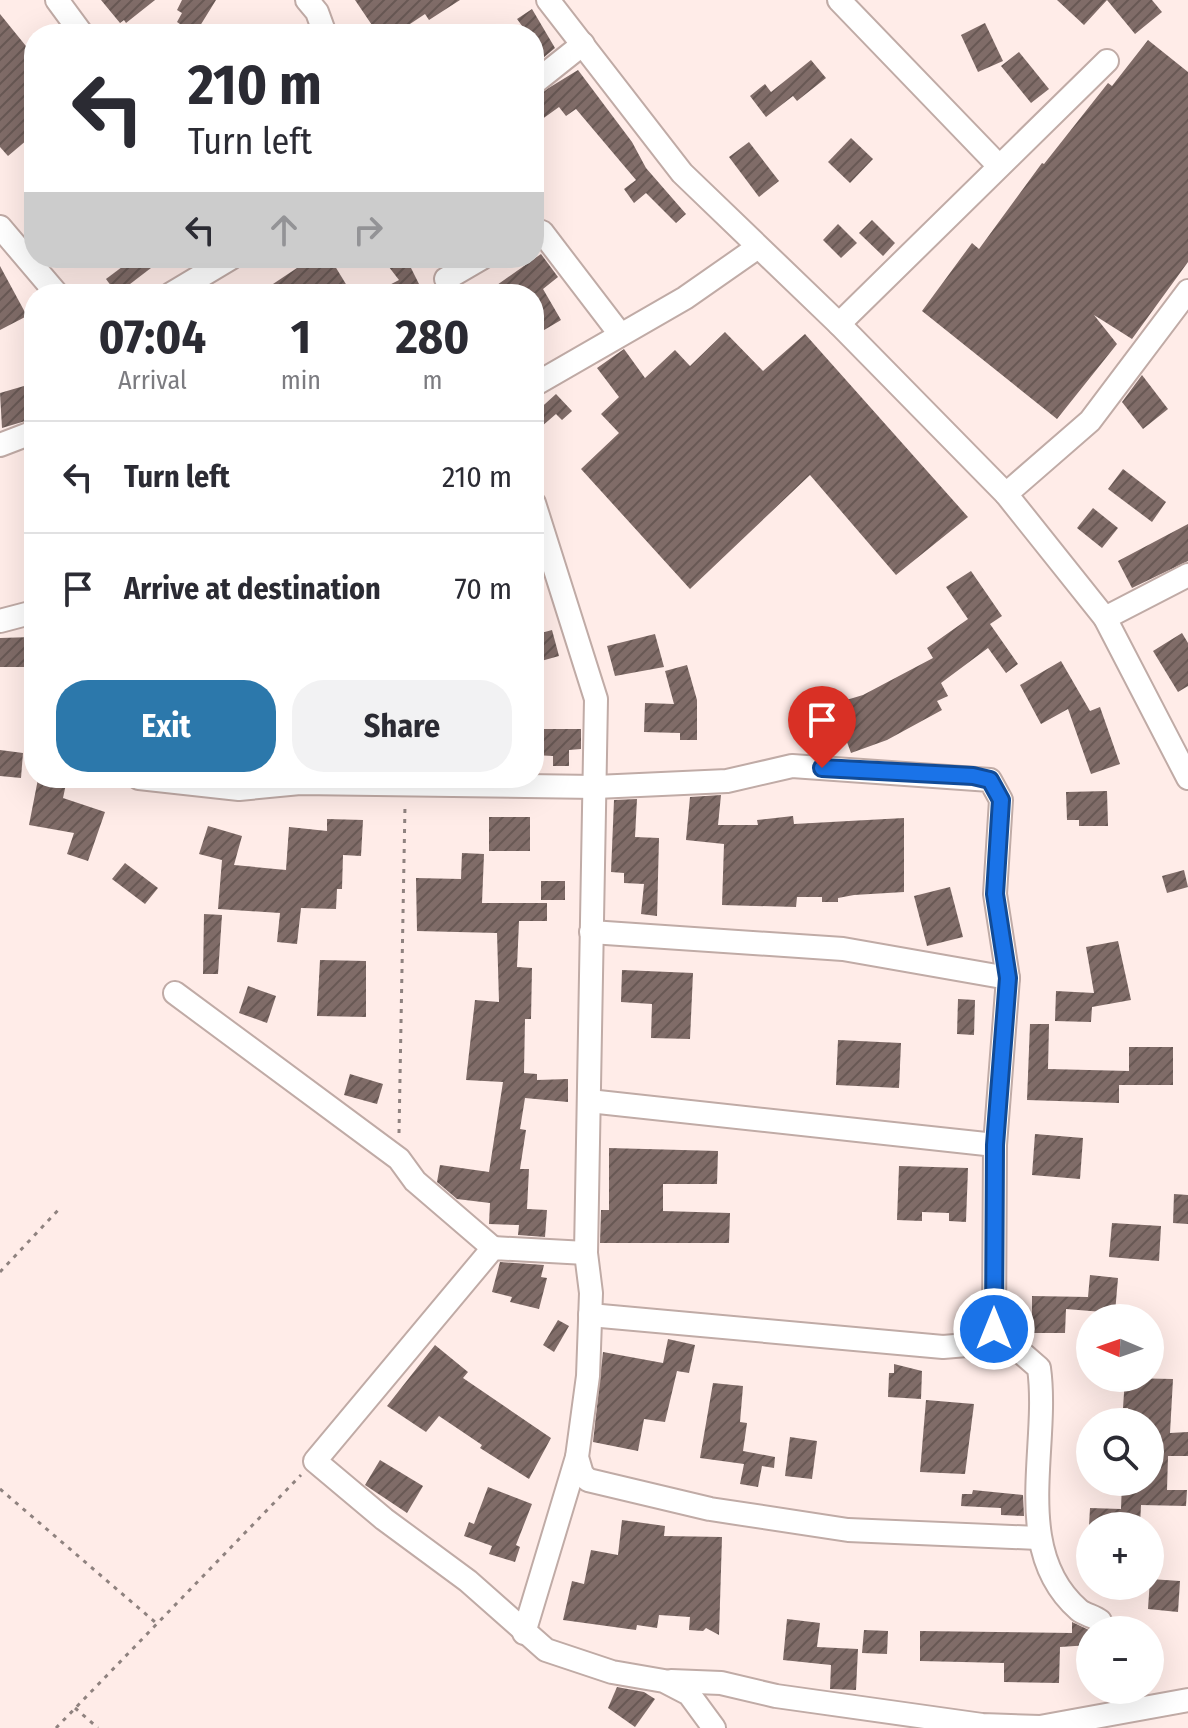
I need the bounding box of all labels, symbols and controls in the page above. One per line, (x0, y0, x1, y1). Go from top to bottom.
text: 210 m (188, 52, 322, 119)
icon: left (56, 56, 160, 160)
text: Turn left (188, 120, 312, 164)
icon: left (178, 208, 222, 252)
icon: ahead (262, 208, 306, 252)
icon: right (346, 208, 390, 252)
text: 07:04 (99, 308, 206, 366)
text: 1 (291, 308, 311, 366)
text: 280 (396, 308, 469, 366)
text: Arrival (118, 365, 187, 396)
text: min (281, 365, 321, 396)
text: m (423, 365, 443, 396)
icon: left (56, 455, 100, 499)
text: Turn left (124, 459, 230, 495)
text: 210 m (442, 459, 512, 495)
icon: arrive (56, 567, 100, 611)
text: Arrive at destination (124, 571, 381, 607)
text: 70 m (454, 571, 512, 607)
button: Exit (56, 680, 276, 772)
button: Share (292, 680, 512, 772)
pin (788, 686, 856, 768)
icon: arrive (800, 698, 844, 742)
position arrow (952, 1287, 1036, 1371)
north arrow (1076, 1304, 1164, 1392)
map controls (1076, 1304, 1164, 1704)
button: search (1076, 1408, 1164, 1496)
button: + (1076, 1512, 1164, 1600)
button: − (1076, 1616, 1164, 1704)

